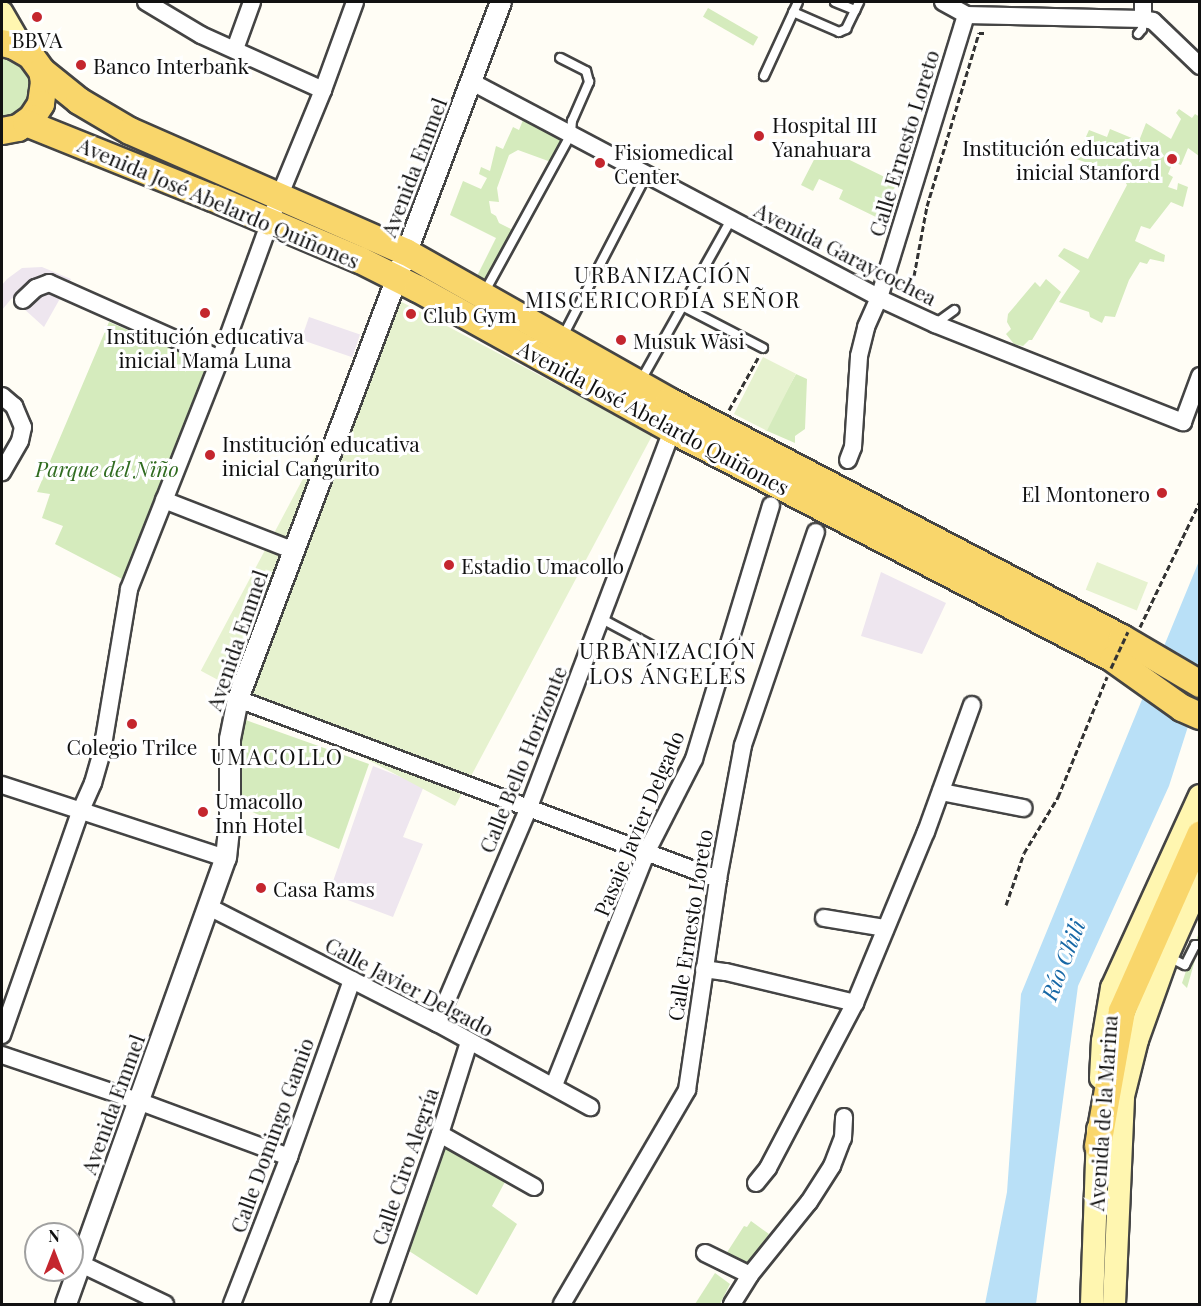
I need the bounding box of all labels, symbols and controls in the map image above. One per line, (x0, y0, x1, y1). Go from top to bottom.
marker: BBVA (30, 10, 44, 24)
place label: BBVA (12, 26, 62, 52)
street label: Calle Ernesto Loreto (863, 47, 943, 239)
place label: Banco Interbank (93, 52, 249, 78)
marker: Banco Interbank (74, 58, 88, 72)
street label: Avenida Emmel (375, 94, 451, 240)
place label: Hospital III Yanahuara (772, 111, 877, 161)
marker: Hospital III Yanahuara (750, 127, 768, 145)
street label: Avenida José Abelardo Quiñones (74, 131, 364, 273)
place label: Institución educativa inicial Stanford (962, 134, 1160, 184)
place label: Fisiomedical Center (614, 138, 733, 188)
marker: Institución educativa inicial Stanford (1165, 152, 1179, 166)
marker: Fisiomedical Center (591, 154, 609, 172)
street label: Avenida Garaycochea (751, 196, 941, 310)
district label: URBANIZACIÓN MISCERICORDIA SEÑOR (525, 261, 801, 312)
place label: Club Gym (423, 301, 517, 327)
marker: Institución educativa inicial Mama Luna (198, 306, 212, 320)
marker: Club Gym (404, 307, 418, 321)
place label: Institución educativa inicial Mama Luna (106, 322, 304, 372)
place label: Musuk Wasi (633, 327, 746, 353)
marker: Musuk Wasi (614, 333, 628, 347)
street label: Avenida José Abelardo Quiñones (514, 334, 794, 500)
place label: Institución educativa inicial Cangurito (222, 430, 420, 480)
marker: Institución educativa inicial Cangurito (203, 448, 217, 462)
park label: Parque del Niño (35, 455, 179, 481)
place label: El Montonero (1021, 480, 1150, 506)
marker: El Montonero (1155, 486, 1169, 500)
place label: Estadio Umacollo (461, 552, 624, 578)
marker: Estadio Umacollo (442, 558, 456, 572)
street label: Avenida Emmel (200, 566, 272, 714)
district label: URBANIZACIÓN LOS ÁNGELES (579, 637, 757, 688)
street label: Calle Bello Horizonte (473, 662, 571, 856)
marker: Colegio Trilce (125, 717, 139, 731)
street label: Pasaje Javier Delgado (588, 726, 688, 920)
place label: Colegio Trilce (66, 733, 198, 759)
district label: UMACOLLO (210, 744, 344, 770)
place label: Umacollo Inn Hotel (215, 787, 304, 837)
marker: Umacollo Inn Hotel (196, 805, 210, 819)
street label: Calle Ernesto Loreto (661, 827, 717, 1023)
place label: Casa Rams (273, 875, 375, 901)
marker: Casa Rams (254, 881, 268, 895)
water label: Río Chili (1036, 916, 1090, 1004)
street label: Calle Javier Delgado (321, 931, 499, 1041)
street label: Avenida de la Marina (1083, 1014, 1121, 1212)
street label: Avenida Emmel (75, 1031, 149, 1177)
street label: Calle Domingo Gamio (224, 1034, 318, 1236)
street label: Calle Ciro Alegría (365, 1084, 443, 1248)
north arrow (24, 1222, 84, 1282)
text: N (48, 1225, 60, 1246)

